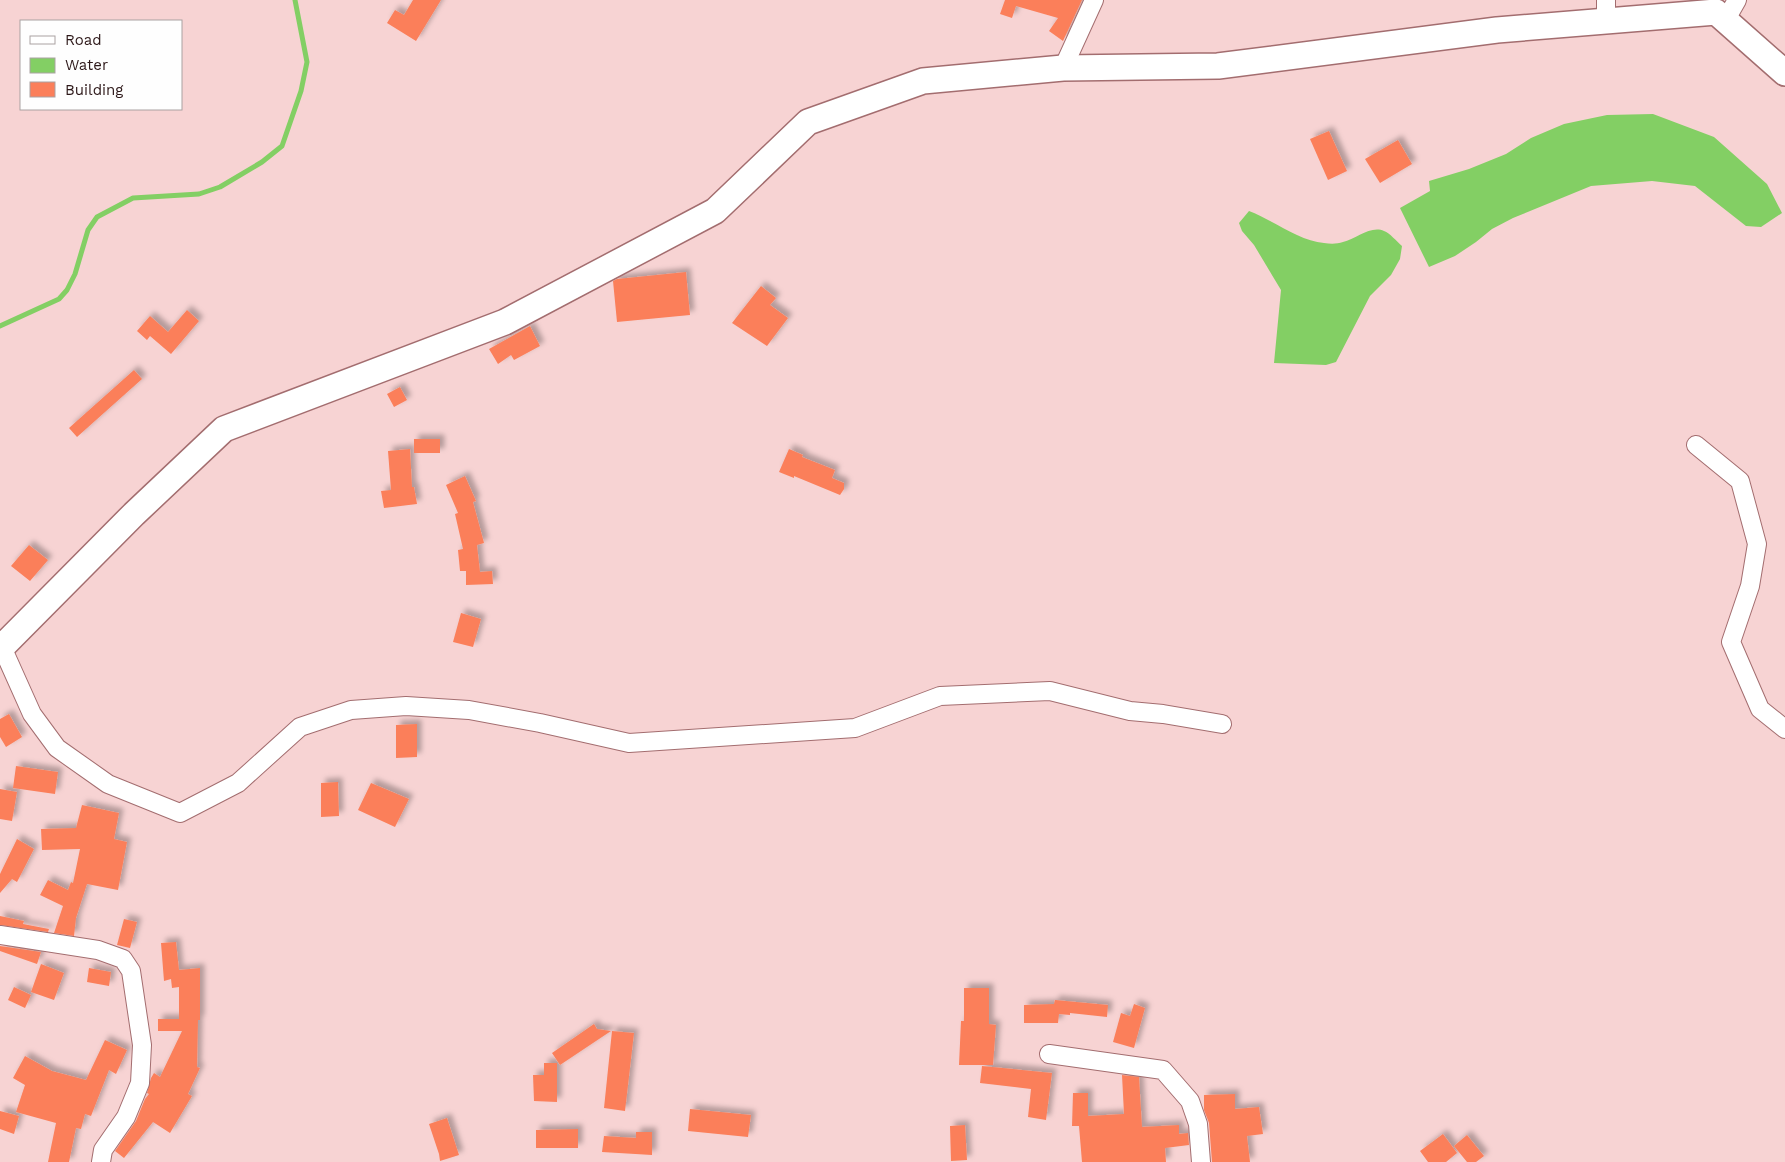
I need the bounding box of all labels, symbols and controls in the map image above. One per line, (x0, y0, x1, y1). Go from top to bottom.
legend (20, 20, 182, 110)
text: Road (65, 31, 102, 49)
text: Water (65, 56, 108, 74)
text: Building (65, 81, 123, 99)

